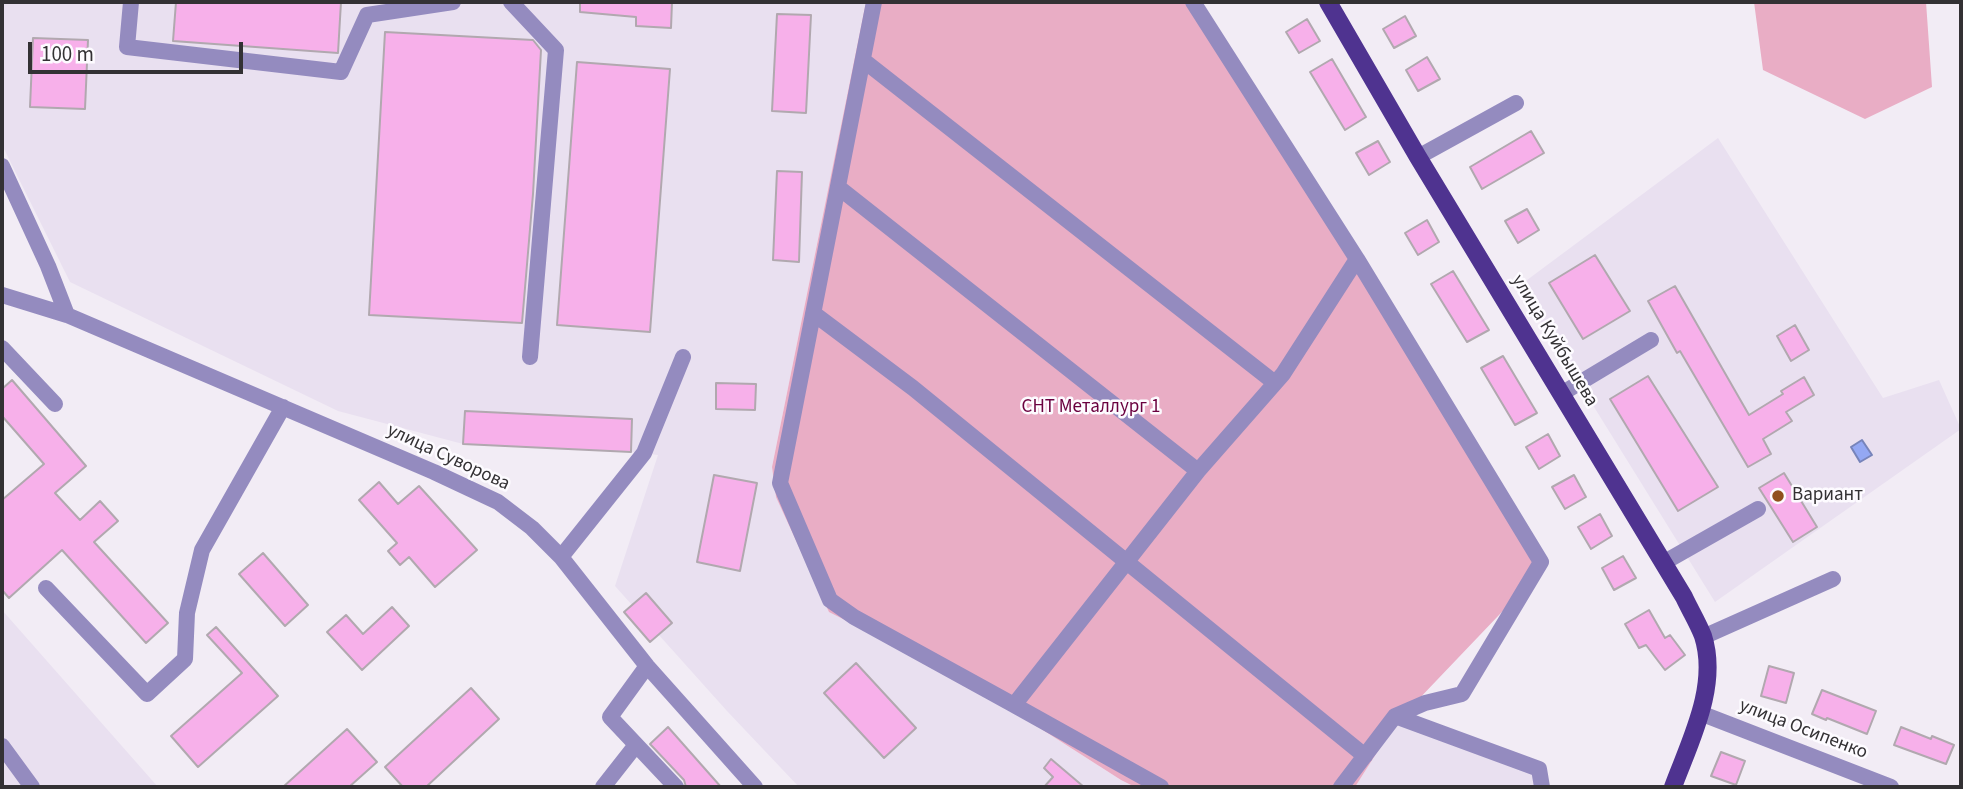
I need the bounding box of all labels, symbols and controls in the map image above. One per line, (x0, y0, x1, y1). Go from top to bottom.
scale bar (32, 28, 247, 72)
text: 100 m (41, 39, 94, 69)
street label: улица Куйбышева (1506, 271, 1602, 411)
park label: СНТ Металлург 1 (1022, 397, 1160, 419)
street label: улица Суворова (383, 420, 513, 496)
place label: Вариант (1792, 485, 1863, 507)
marker: Вариант (1770, 488, 1786, 504)
street label: улица Осипенко (1736, 695, 1870, 765)

